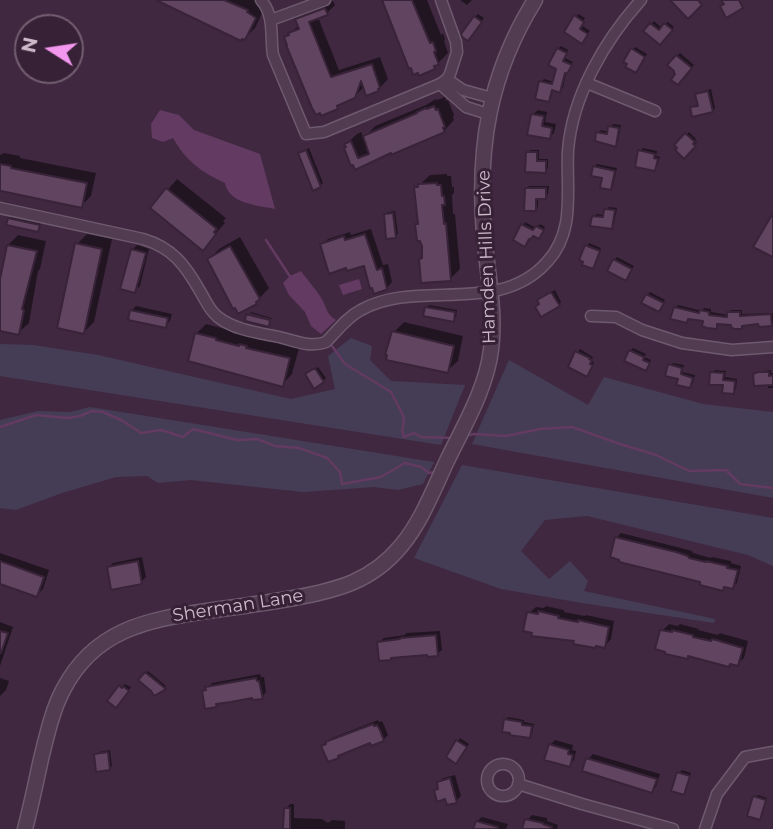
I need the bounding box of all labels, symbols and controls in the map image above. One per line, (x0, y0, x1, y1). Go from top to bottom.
north arrow (14, 14, 84, 84)
text: N (17, 35, 43, 55)
street label: Hamden Hills Drive (473, 170, 501, 344)
street label: Sherman Lane (171, 585, 305, 627)

